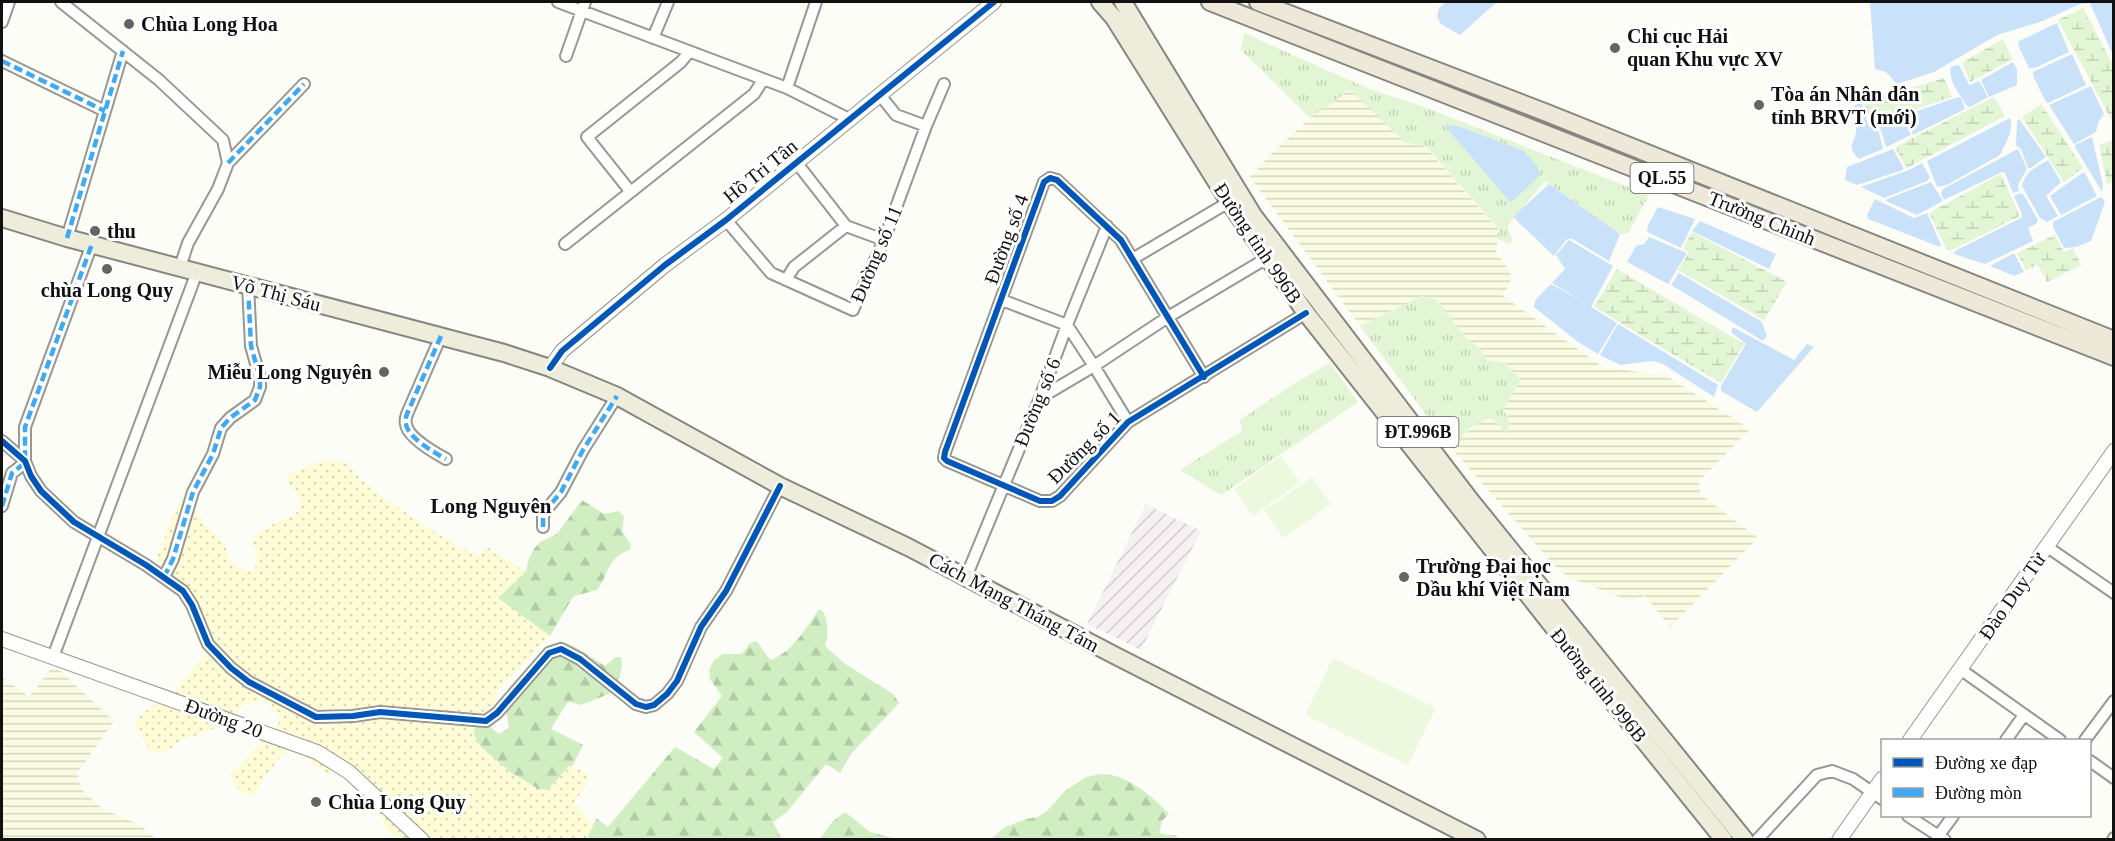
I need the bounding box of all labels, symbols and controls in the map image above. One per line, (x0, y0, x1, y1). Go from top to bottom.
place label: Chùa Long Hoa (141, 13, 278, 36)
marker: Chùa Long Hoa (122, 17, 136, 31)
place label: Chi cục Hải quan Khu vực XV (1627, 25, 1783, 71)
marker: Chi cục Hải quan Khu vực XV (1608, 41, 1622, 55)
place label: Tòa án Nhân dân tỉnh BRVT (mới) (1771, 83, 1919, 129)
marker: Tòa án Nhân dân tỉnh BRVT (mới) (1752, 98, 1766, 112)
street label: Hồ Tri Tân (719, 135, 801, 207)
road number: QL.55 (1630, 163, 1694, 193)
street label: Đường tỉnh 996B (1209, 179, 1306, 308)
street label: Trường Chinh (1705, 187, 1819, 250)
street label: Đường số 4 (980, 191, 1033, 287)
street label: Đường số 11 (846, 202, 907, 306)
place label: thu (107, 220, 136, 242)
marker: thu (88, 224, 102, 238)
marker: chùa Long Quy (100, 262, 114, 276)
street label: Võ Thị Sáu (229, 270, 323, 316)
place label: chùa Long Quy (41, 279, 173, 302)
street label: Đường số 6 (1009, 354, 1066, 450)
place label: Miễu Long Nguyên (208, 361, 372, 384)
marker: Miễu Long Nguyên (377, 365, 391, 379)
street label: Đường số 1 (1043, 406, 1126, 489)
road number: ĐT.996B (1378, 417, 1458, 447)
district label: Long Nguyên (431, 494, 552, 518)
street label: Cách Mạng Tháng Tám (925, 548, 1103, 657)
street label: Đào Duy Từ (1974, 548, 2051, 644)
place label: Trường Đại học Dầu khí Việt Nam (1416, 555, 1570, 601)
marker: Trường Đại học Dầu khí Việt Nam (1397, 570, 1411, 584)
street label: Đường tỉnh 996B (1546, 624, 1652, 747)
street label: Đường 20 (182, 694, 266, 743)
legend (1881, 739, 2091, 817)
text: Đường xe đạp (1935, 753, 2037, 773)
text: Đường mòn (1935, 783, 2022, 803)
place label: Chùa Long Quy (328, 791, 466, 814)
marker: Chùa Long Quy (309, 795, 323, 809)

